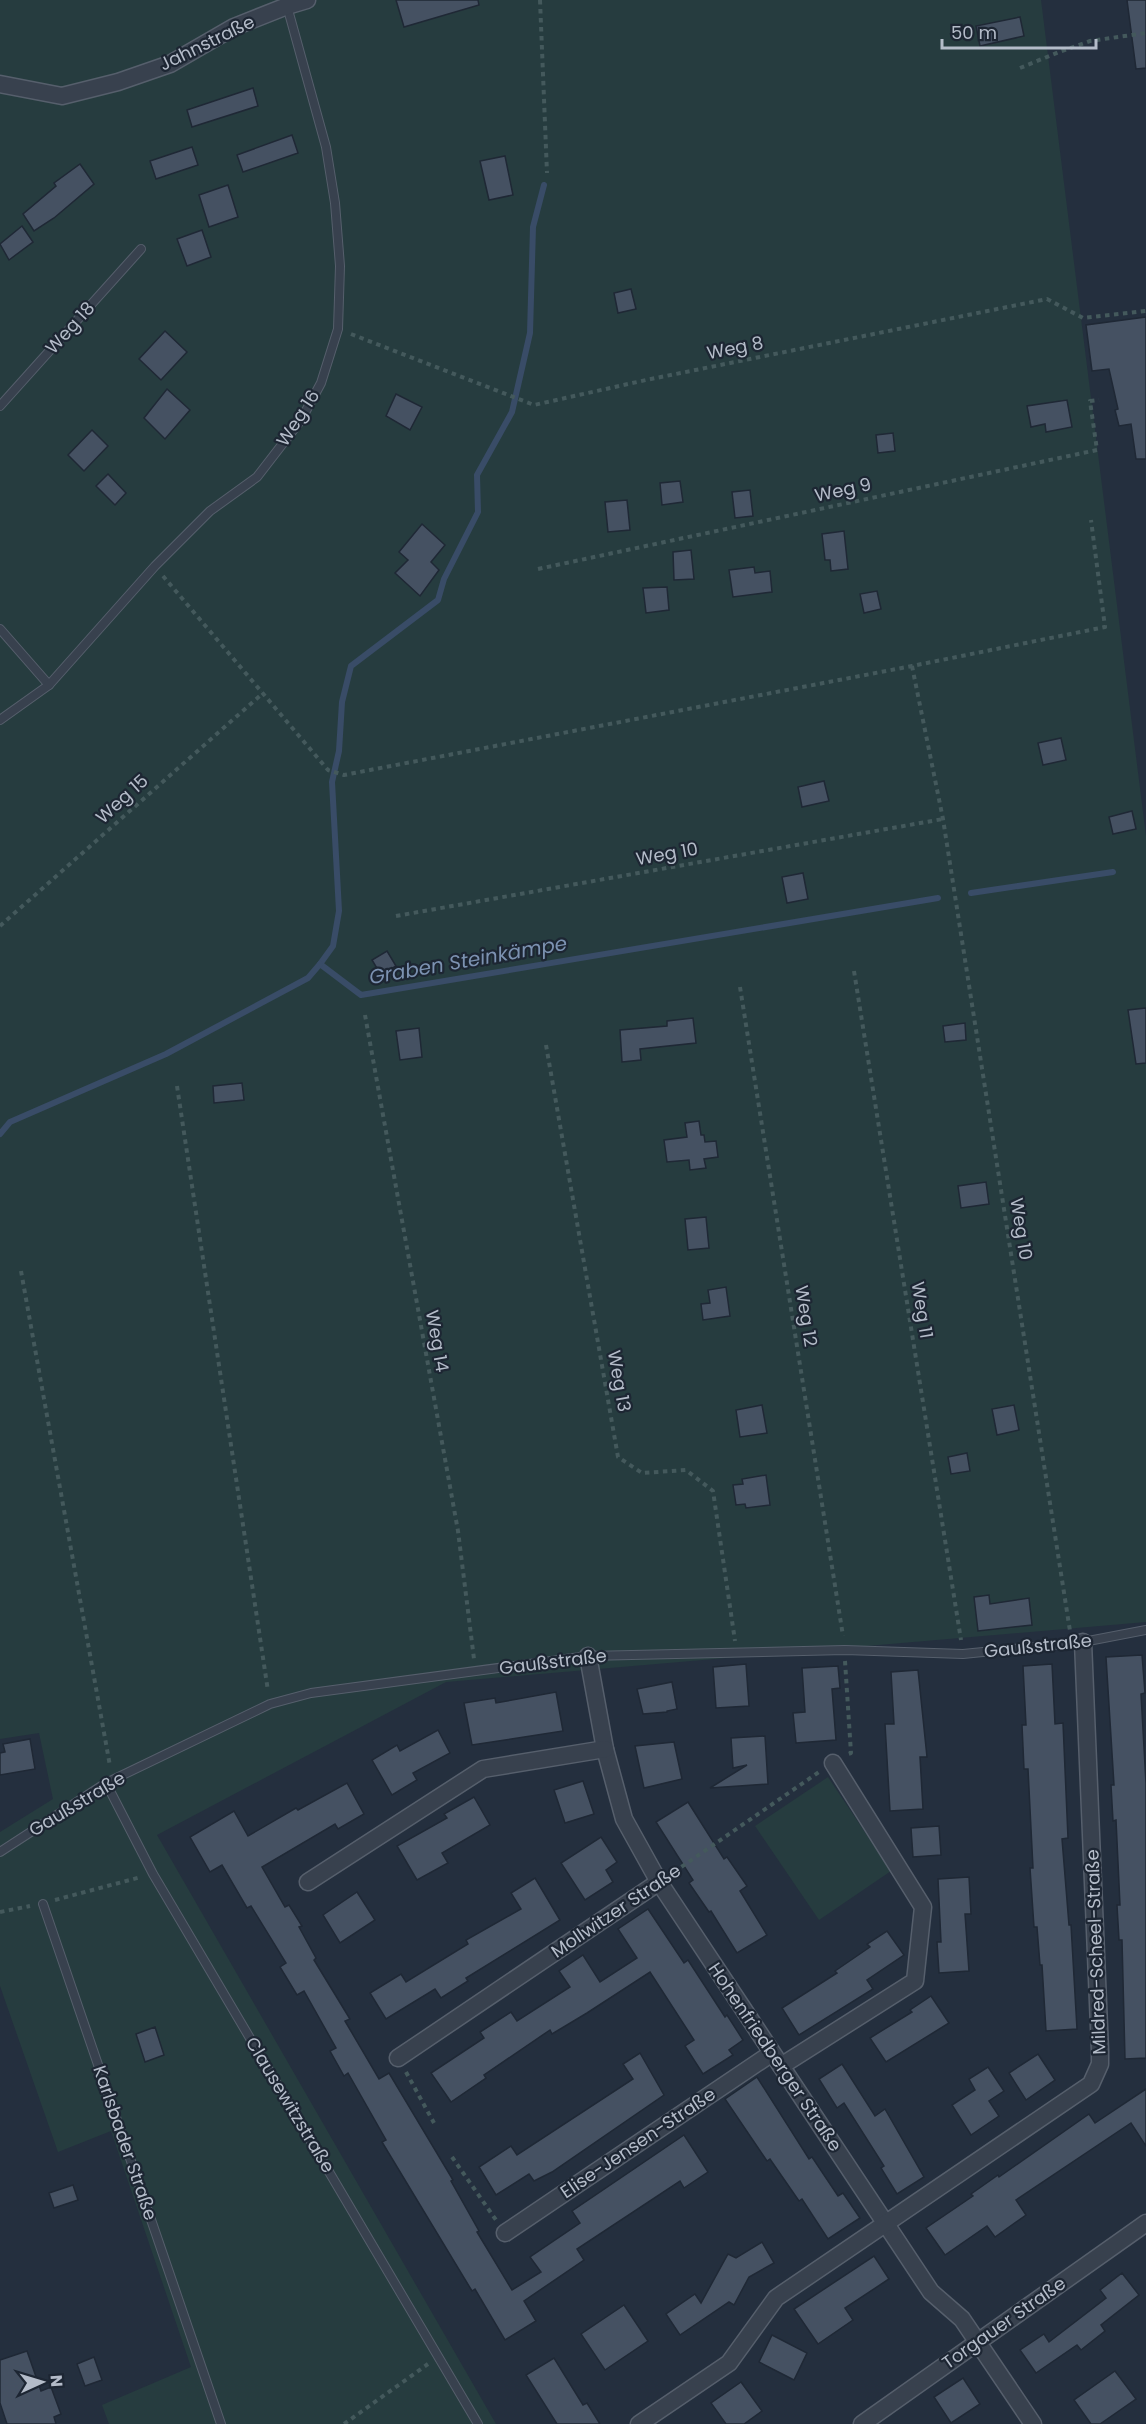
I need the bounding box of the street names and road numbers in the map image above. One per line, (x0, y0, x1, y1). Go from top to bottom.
street label: Jahnstraße (155, 9, 259, 76)
street label: Weg 18 (39, 296, 100, 359)
street label: Weg 8 (705, 330, 765, 365)
street label: Weg 16 (270, 385, 325, 451)
street label: Weg 9 (812, 471, 873, 508)
street label: Weg 15 (90, 768, 153, 829)
street label: Weg 10 (634, 836, 700, 871)
street label: Weg 10 (1004, 1196, 1039, 1262)
street label: Weg 11 (906, 1280, 939, 1340)
street label: Weg 12 (789, 1283, 824, 1348)
street label: Weg 14 (420, 1308, 455, 1374)
street label: Weg 13 (602, 1348, 637, 1414)
street label: Gaußstraße (983, 1627, 1093, 1664)
street label: Gaußstraße (498, 1643, 608, 1681)
street label: Gaußstraße (24, 1765, 130, 1842)
street label: Mildred-Scheel-Straße (1079, 1849, 1112, 2055)
street label: Mollwitzer Straße (546, 1858, 686, 1963)
street label: Hohenfriedberger Straße (703, 1957, 848, 2156)
street label: Clausewitzstraße (240, 2032, 341, 2178)
street label: Karlsbader Straße (87, 2062, 164, 2224)
street label: Elise-Jensen-Straße (555, 2081, 720, 2204)
street label: Torgauer Straße (937, 2270, 1071, 2375)

